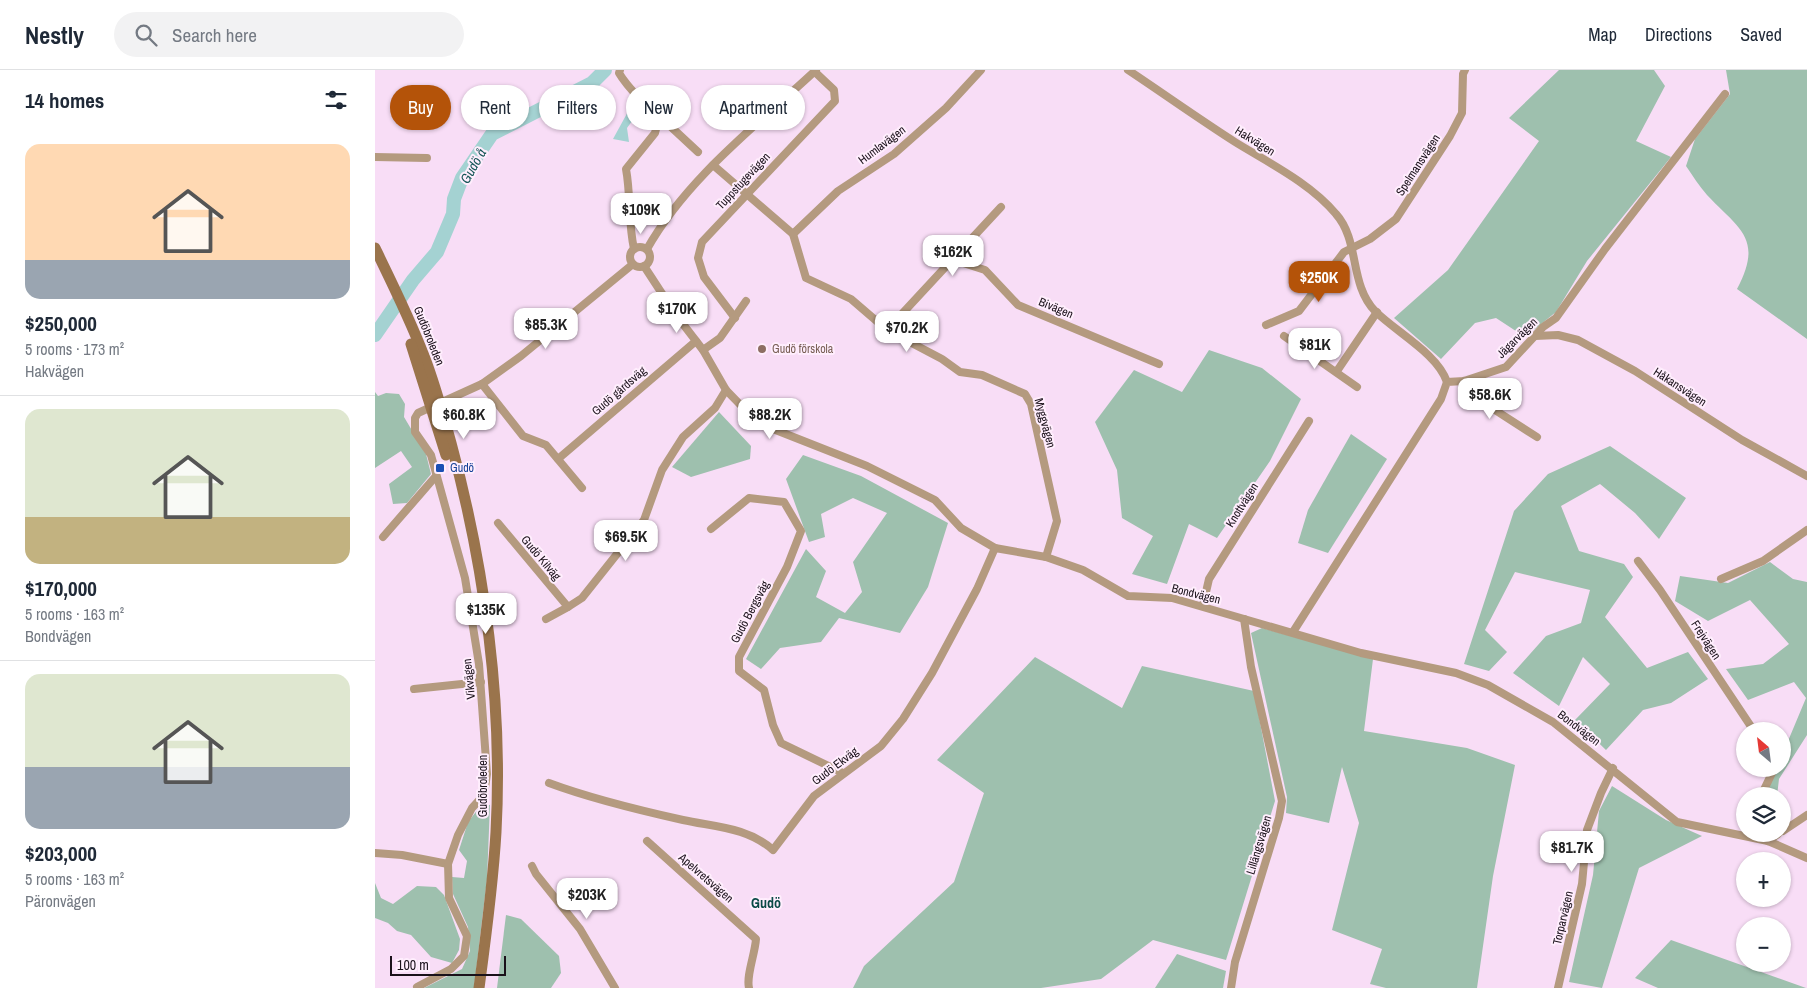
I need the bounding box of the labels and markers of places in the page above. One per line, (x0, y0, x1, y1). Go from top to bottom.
pin: $109K (606, 192, 676, 235)
pin: $162K (918, 234, 988, 277)
pin: $250K (1284, 260, 1354, 303)
pin: $170K (642, 292, 712, 334)
pin: $85.3K (505, 308, 587, 350)
pin: $70.2K (866, 310, 948, 353)
pin: $81K (1285, 328, 1345, 370)
place label: Gudö förskola (772, 341, 834, 357)
marker: Gudö förskola (756, 343, 768, 355)
pin: $58.6K (1449, 378, 1531, 420)
pin: $60.8K (423, 398, 505, 440)
pin: $88.2K (729, 398, 811, 440)
place label: Gudö (450, 460, 474, 476)
marker: Gudö (434, 462, 446, 474)
pin: $69.5K (585, 520, 667, 562)
pin: $135K (451, 592, 521, 635)
pin: $81.7K (1531, 830, 1613, 873)
pin: $203K (552, 878, 622, 920)

